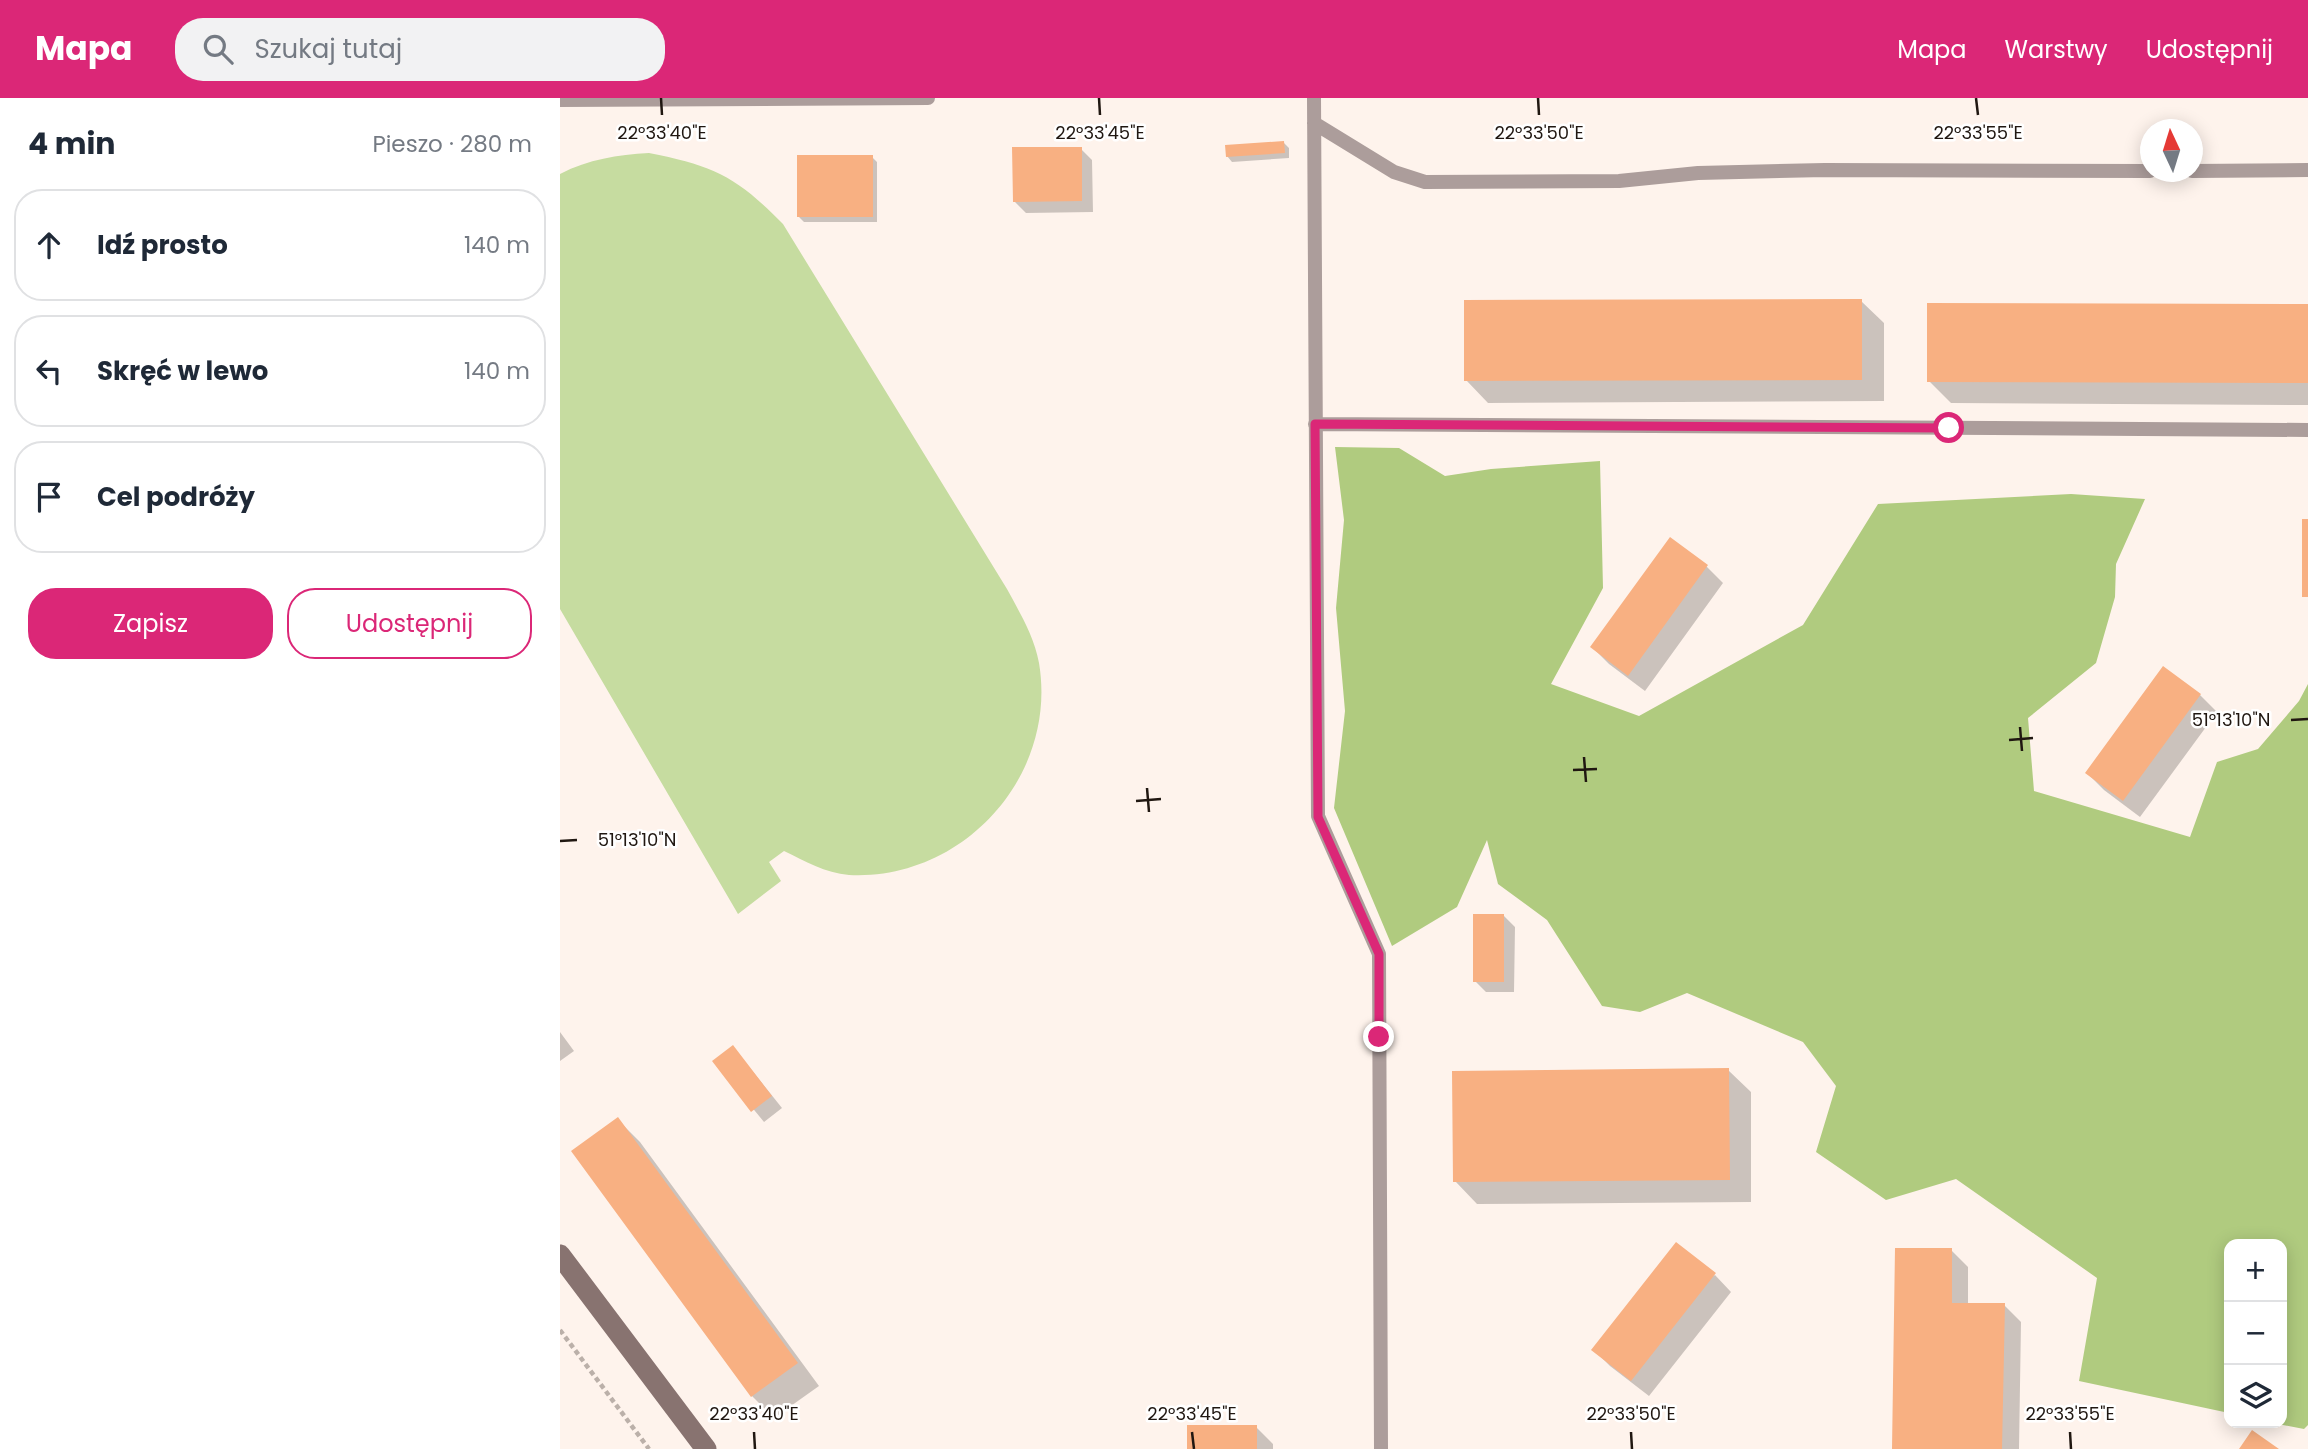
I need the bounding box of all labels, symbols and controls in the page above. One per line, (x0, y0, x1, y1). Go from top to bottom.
search box (175, 18, 665, 81)
text: Mapa (35, 25, 133, 72)
icon: search (199, 30, 237, 68)
text: Szukaj tutaj (255, 31, 402, 67)
text: Mapa (1897, 33, 1967, 66)
text: Warstwy (2005, 33, 2108, 66)
text: Udostępnij (2146, 33, 2273, 66)
north arrow (2140, 119, 2203, 182)
text: 22°33'40"E (617, 120, 707, 145)
text: 22°33'45"E (1055, 120, 1145, 145)
text: 22°33'50"E (1494, 120, 1584, 145)
text: 22°33'55"E (1933, 120, 2023, 145)
text: 4 min (28, 122, 116, 165)
text: Pieszo · 280 m (372, 128, 532, 160)
icon: ahead (30, 226, 68, 264)
text: Idź prosto (97, 227, 228, 263)
text: 140 m (464, 229, 530, 261)
icon: left (30, 352, 68, 390)
text: Skręć w lewo (97, 353, 268, 389)
text: 140 m (464, 355, 530, 387)
route start (1933, 412, 1964, 443)
icon: arrive (30, 478, 68, 516)
text: Cel podróży (97, 479, 255, 515)
button: Zapisz (28, 588, 273, 659)
button: Udostępnij (287, 588, 532, 659)
text: 51°13'10"N (2192, 707, 2270, 732)
text: 51°13'10"N (598, 827, 676, 852)
route end (1363, 1021, 1394, 1052)
map controls (2224, 1239, 2287, 1428)
button: + (2224, 1239, 2287, 1302)
button: − (2224, 1302, 2287, 1365)
button: layers (2224, 1365, 2287, 1428)
text: 22°33'40"E (709, 1401, 799, 1426)
text: 22°33'45"E (1147, 1401, 1237, 1426)
text: 22°33'50"E (1586, 1401, 1676, 1426)
text: 22°33'55"E (2025, 1401, 2115, 1426)

